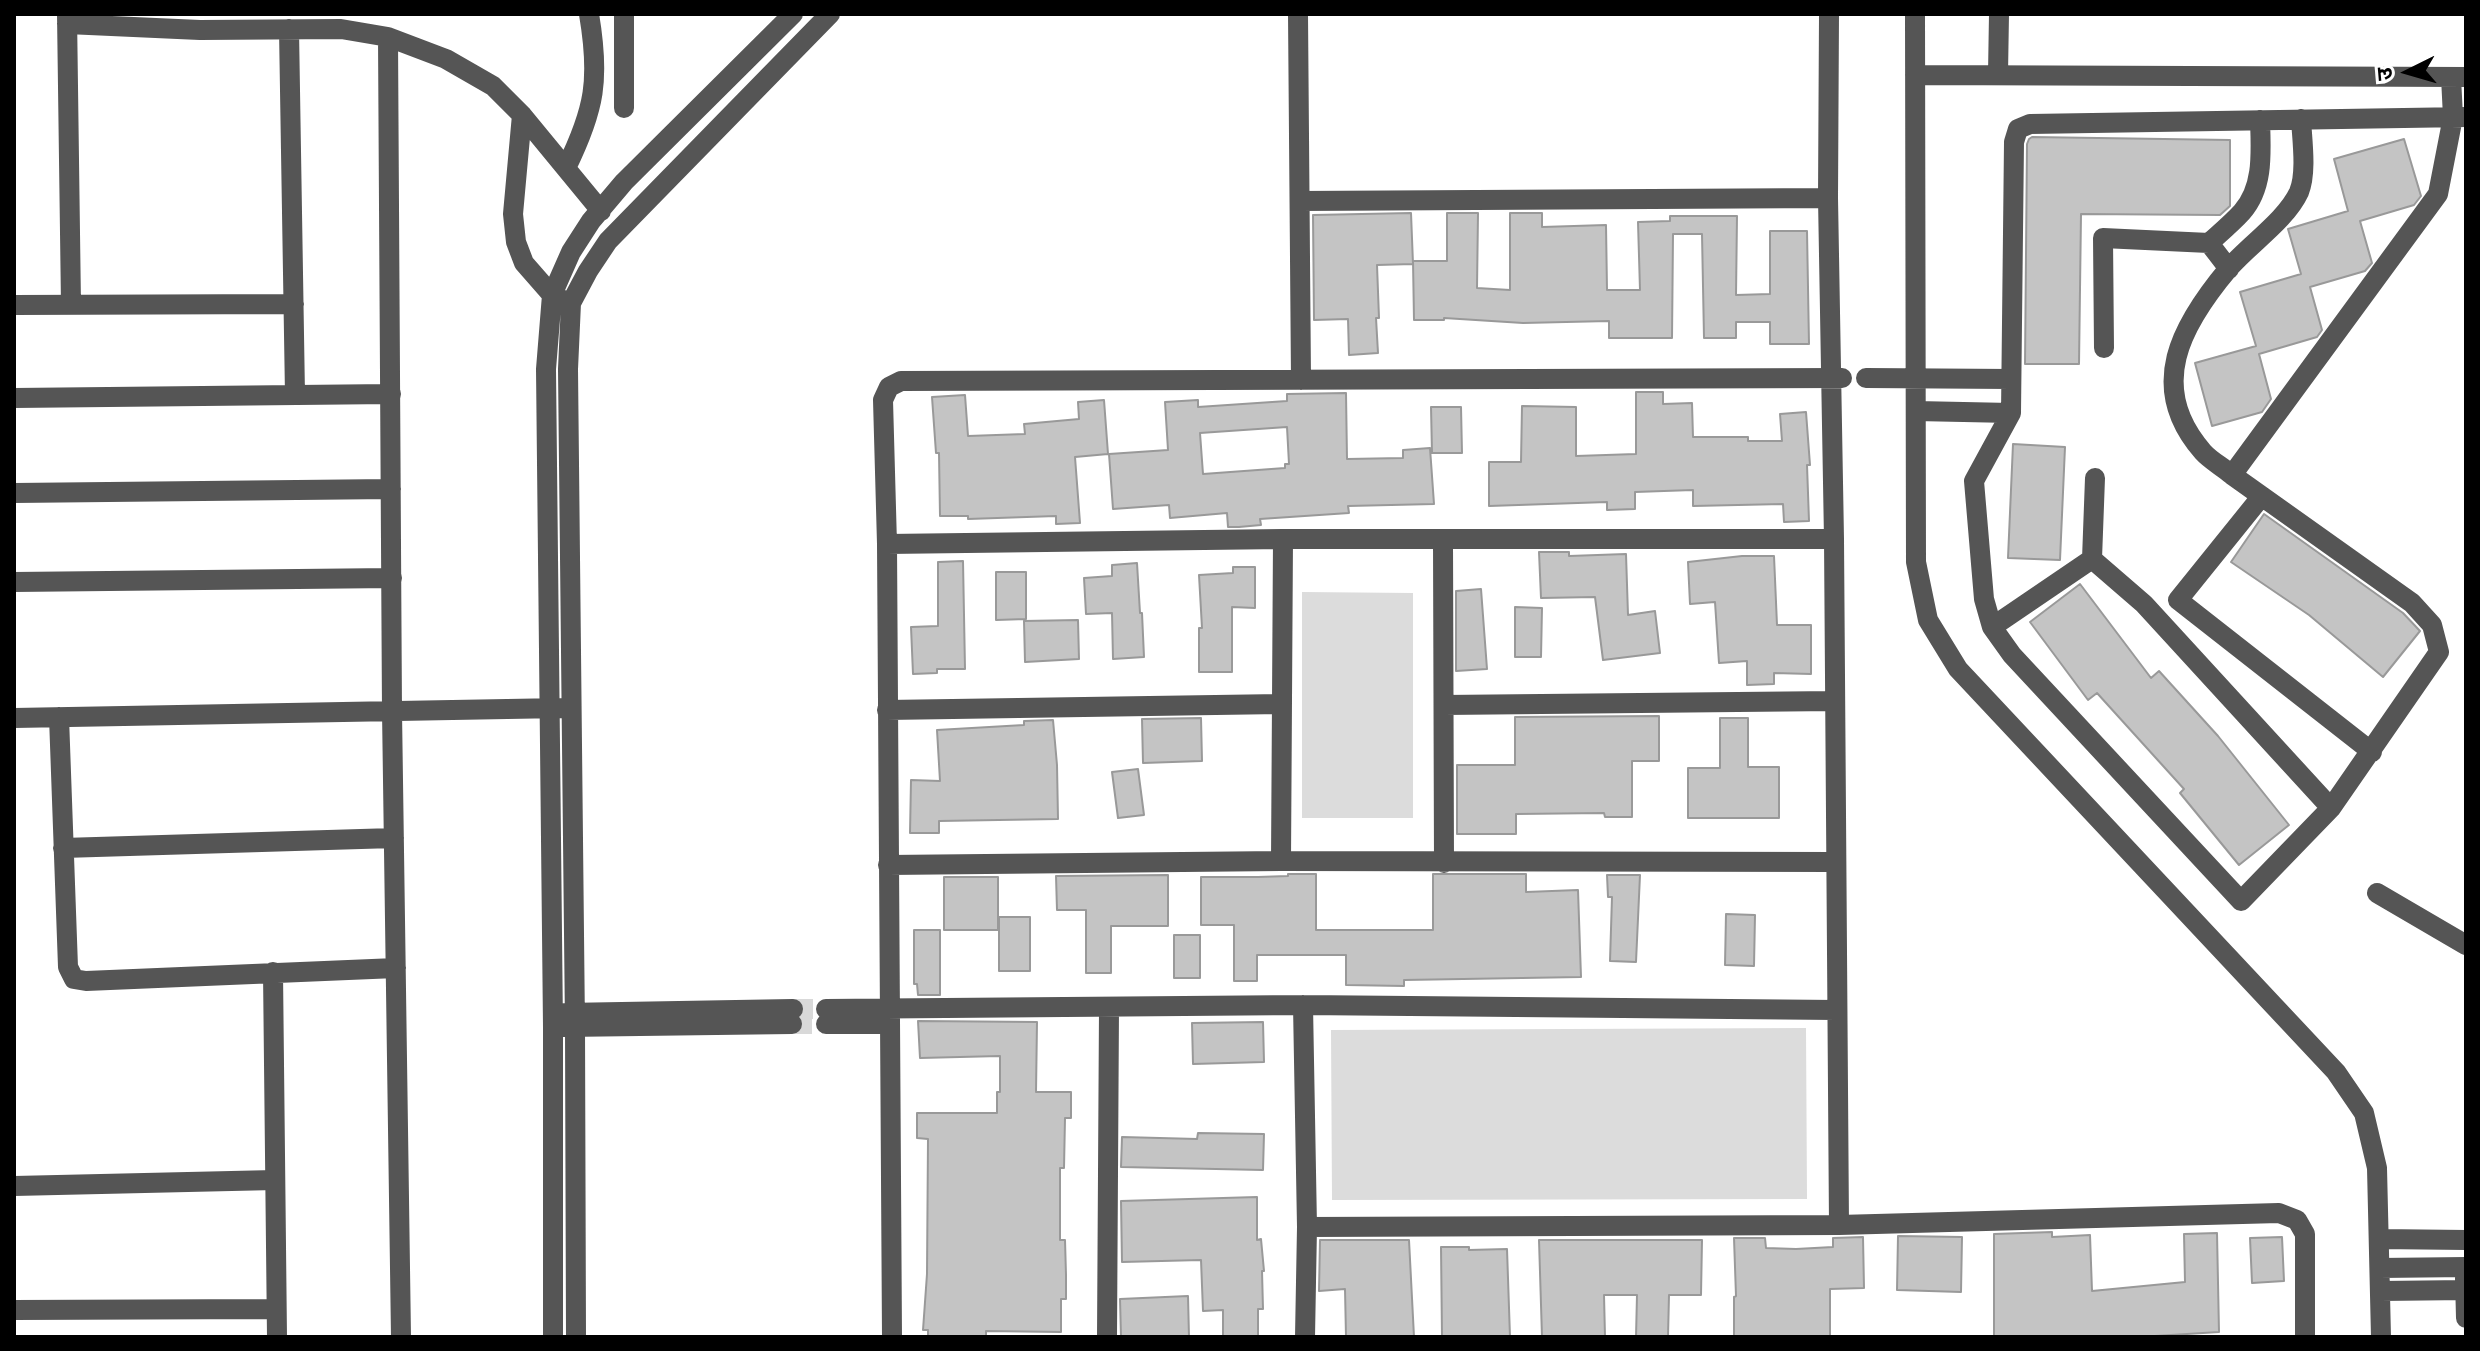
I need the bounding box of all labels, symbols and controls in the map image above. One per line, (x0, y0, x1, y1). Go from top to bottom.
north arrow (2368, 32, 2448, 112)
text: उ (2370, 66, 2399, 82)

